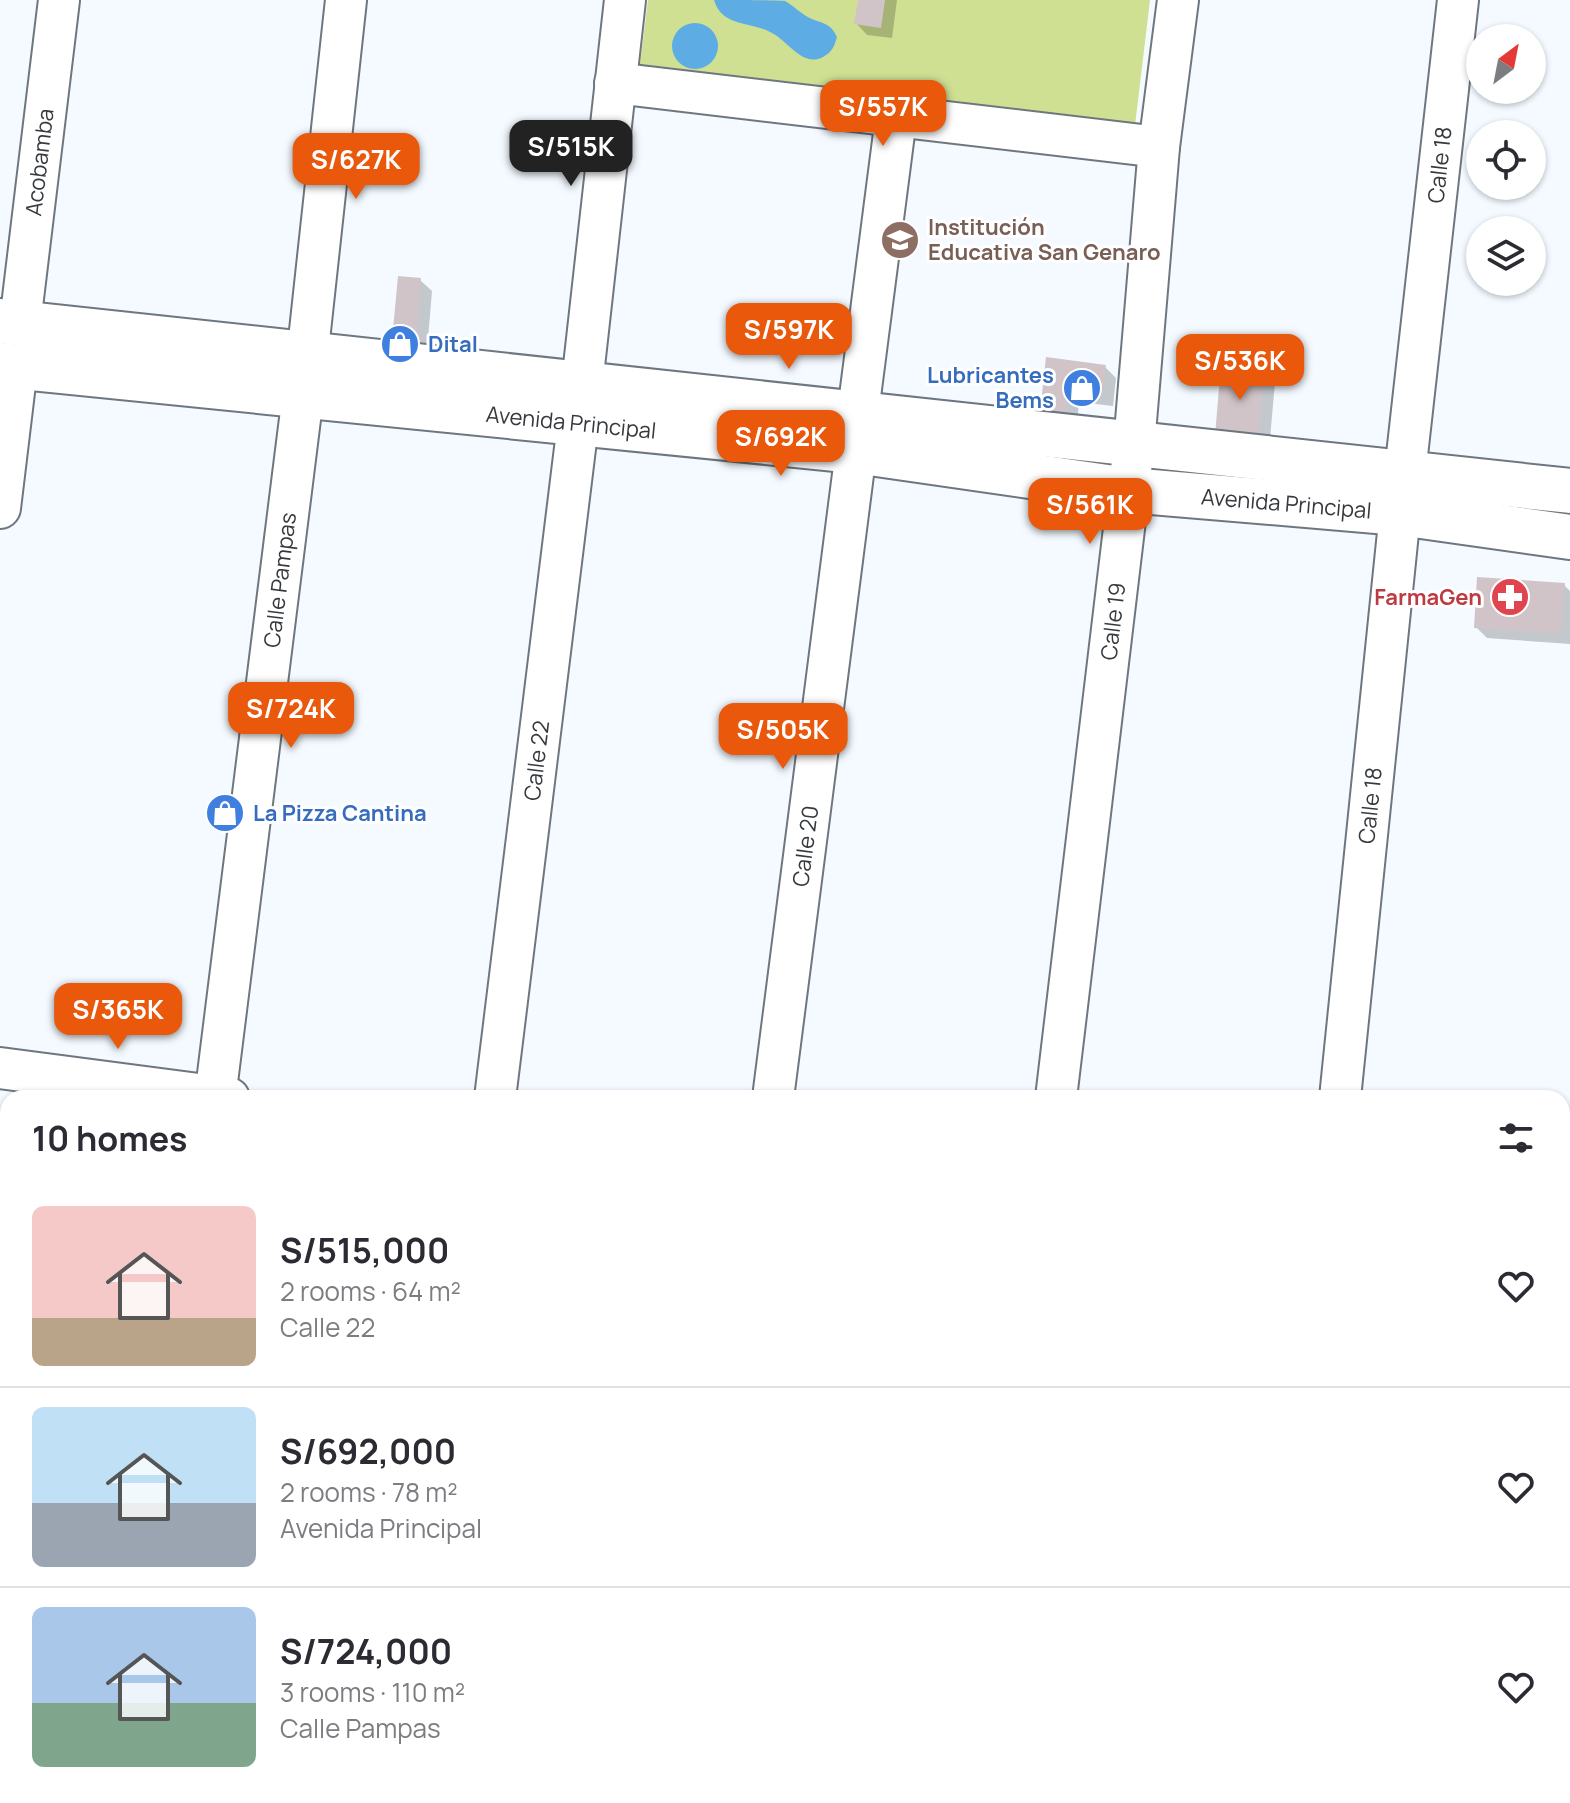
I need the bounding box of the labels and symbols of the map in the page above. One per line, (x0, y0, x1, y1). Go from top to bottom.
north arrow (1466, 24, 1546, 104)
pin: S/557K (818, 80, 948, 148)
street label: Acobamba (18, 107, 61, 218)
pin: S/515K (506, 120, 636, 188)
street label: Calle 18 (1420, 125, 1459, 205)
pin: S/627K (291, 133, 421, 201)
place label: Institución Educativa San Genaro (928, 212, 1161, 267)
school or university icon: Institución Educativa San Genaro (879, 219, 921, 261)
pin: S/597K (724, 303, 854, 371)
shop icon: Dital (379, 323, 421, 365)
place label: Dital (428, 329, 478, 359)
pin: S/536K (1175, 334, 1305, 402)
place label: Lubricantes Bems (927, 360, 1054, 415)
shop icon: Lubricantes Bems (1061, 367, 1103, 409)
street label: Avenida Principal (485, 399, 658, 446)
pin: S/692K (716, 410, 846, 478)
pin: S/561K (1025, 478, 1155, 546)
street label: Avenida Principal (1200, 481, 1373, 526)
street label: Calle Pampas (257, 511, 303, 649)
pharmacy icon: FarmaGen (1489, 576, 1531, 618)
street label: Calle 19 (1093, 581, 1132, 662)
place label: FarmaGen (1374, 582, 1482, 612)
pin: S/724K (226, 682, 356, 750)
pin: S/505K (718, 703, 848, 771)
street label: Calle 22 (517, 719, 556, 802)
street label: Calle 18 (1351, 766, 1389, 845)
shop icon: La Pizza Cantina (204, 792, 246, 834)
place label: La Pizza Cantina (253, 798, 427, 828)
street label: Calle 20 (785, 804, 825, 888)
pin: S/365K (53, 983, 183, 1051)

